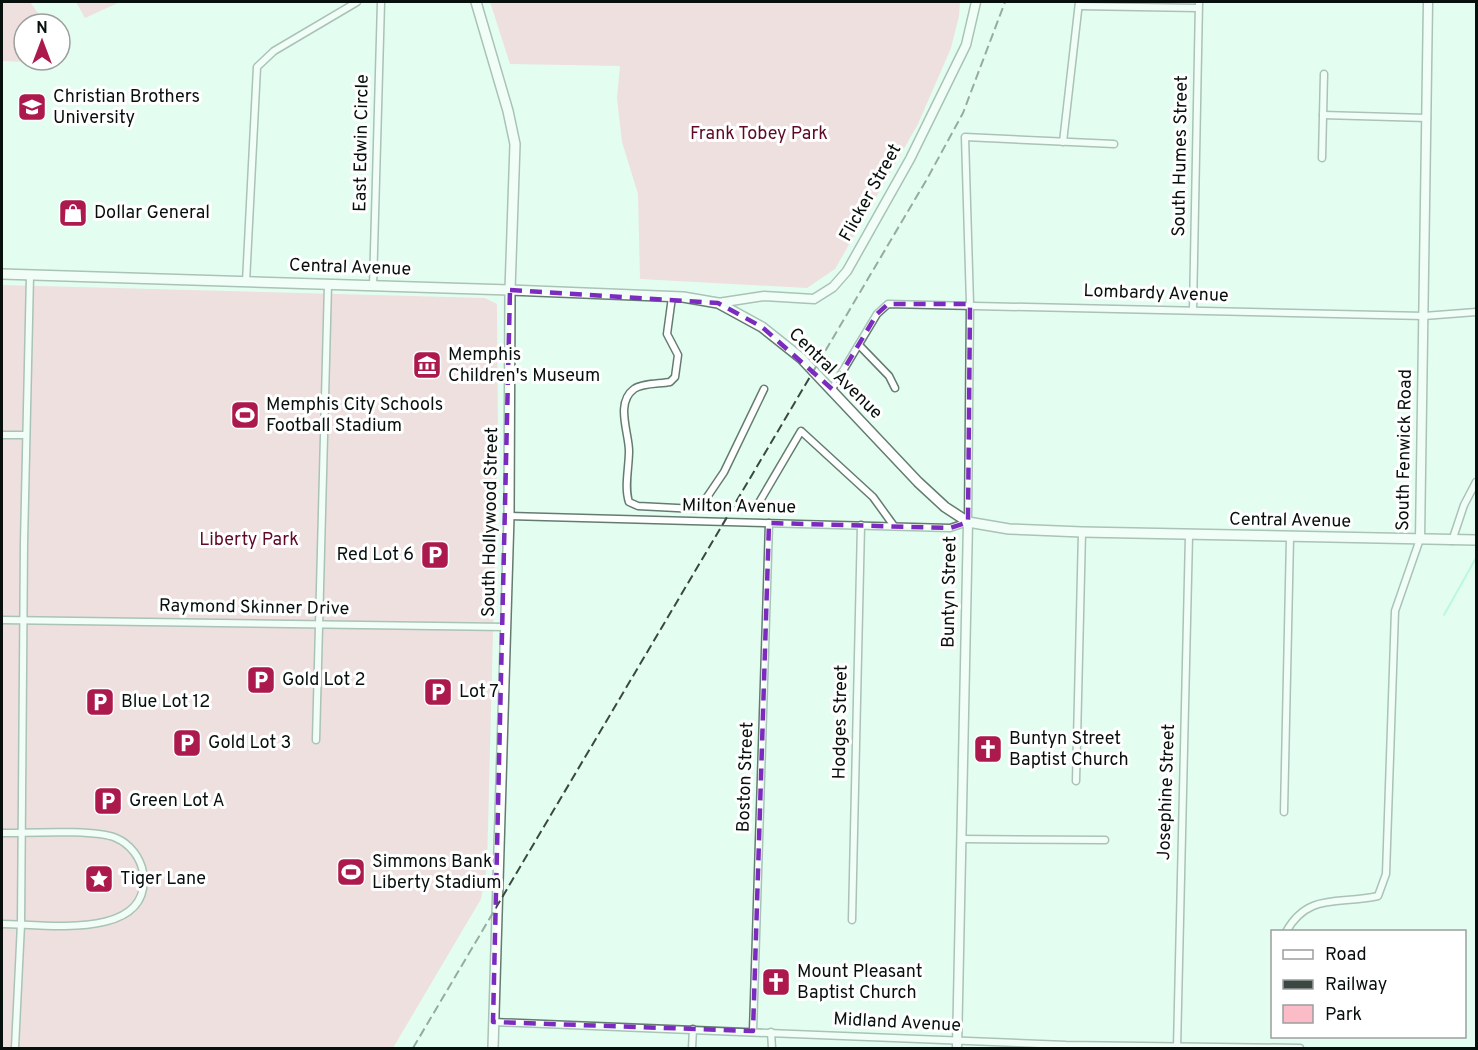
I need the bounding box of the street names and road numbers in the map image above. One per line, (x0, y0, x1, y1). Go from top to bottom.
street label: East Edwin Circle (349, 74, 375, 212)
street label: South Humes Street (1168, 75, 1194, 237)
street label: Flicker Street (835, 140, 907, 246)
street label: Central Avenue (289, 254, 411, 282)
street label: Lombardy Avenue (1083, 280, 1229, 308)
street label: Central Avenue (783, 323, 887, 425)
street label: South Fenwick Road (1392, 369, 1418, 531)
street label: South Hollywood Street (478, 427, 504, 617)
street label: Milton Avenue (682, 495, 796, 519)
street label: Central Avenue (1229, 508, 1351, 534)
street label: Buntyn Street (938, 536, 962, 648)
street label: Raymond Skinner Drive (159, 595, 349, 621)
street label: Hodges Street (828, 664, 854, 780)
street label: Boston Street (733, 721, 759, 833)
street label: Josephine Street (1153, 723, 1181, 861)
street label: Midland Avenue (833, 1008, 961, 1038)

